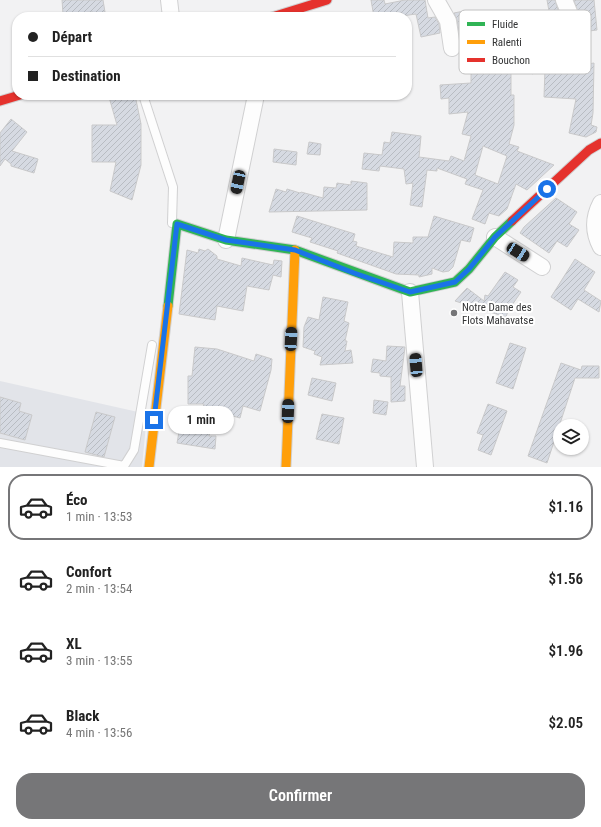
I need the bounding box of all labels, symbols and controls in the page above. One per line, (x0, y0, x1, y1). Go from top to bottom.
legend (459, 10, 591, 74)
text: Fluide (492, 18, 518, 31)
text: Départ (52, 28, 92, 46)
text: Ralenti (492, 36, 522, 49)
text: Bouchon (492, 54, 530, 67)
text: Destination (52, 67, 121, 85)
car (230, 169, 246, 195)
route start (538, 180, 556, 198)
car (505, 241, 531, 263)
place label: Notre Dame des Flots Mahavatse (462, 301, 534, 327)
marker: Notre Dame des Flots Mahavatse (449, 308, 459, 318)
car (284, 327, 298, 351)
car (409, 353, 423, 377)
car (282, 399, 294, 423)
callout: 1 min (168, 406, 234, 434)
route end (145, 411, 163, 429)
text: 1 min (187, 412, 215, 427)
map controls (553, 419, 589, 455)
button: layers (553, 419, 589, 455)
icon: car (18, 489, 54, 525)
text: Éco (66, 491, 88, 509)
text: $1.16 (549, 498, 583, 516)
text: 1 min · 13:53 (66, 509, 132, 524)
icon: car (18, 561, 54, 597)
text: Confort (66, 563, 112, 581)
text: $1.56 (549, 570, 583, 588)
text: 2 min · 13:54 (66, 581, 132, 596)
icon: car (18, 633, 54, 669)
text: XL (66, 635, 82, 653)
text: $1.96 (549, 642, 583, 660)
text: 3 min · 13:55 (66, 653, 132, 668)
icon: car (18, 705, 54, 741)
text: Black (66, 707, 99, 725)
text: $2.05 (549, 714, 583, 732)
text: 4 min · 13:56 (66, 725, 132, 740)
button: Confirmer (16, 773, 585, 819)

